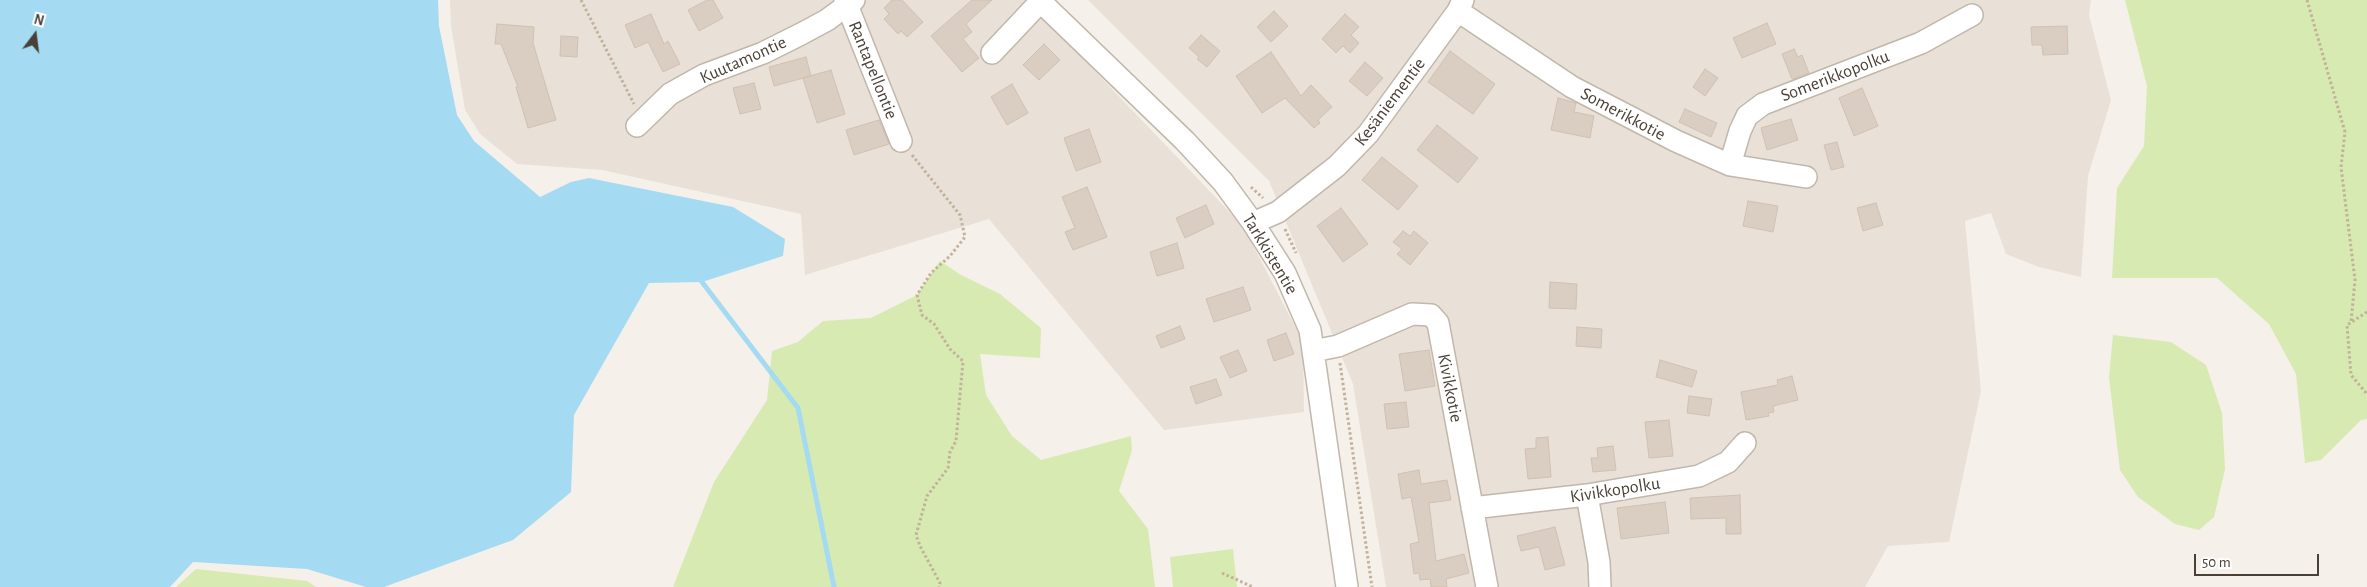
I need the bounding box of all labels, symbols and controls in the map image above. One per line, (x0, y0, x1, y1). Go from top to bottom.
north arrow (10, 10, 60, 60)
text: N (32, 12, 45, 29)
street label: Rantapellontie (844, 18, 902, 122)
street label: Kuutamontie (696, 31, 790, 89)
street label: Somerikkopolku (1778, 45, 1892, 107)
street label: Kesäniementie (1350, 54, 1430, 150)
street label: Somerikkotie (1577, 83, 1669, 145)
street label: Tarkkistentie (1237, 210, 1303, 298)
street label: Kivikkotie (1433, 352, 1467, 424)
street label: Kivikkopolku (1568, 472, 1662, 508)
scale bar (2197, 544, 2322, 576)
text: 50 m (2202, 555, 2231, 570)

